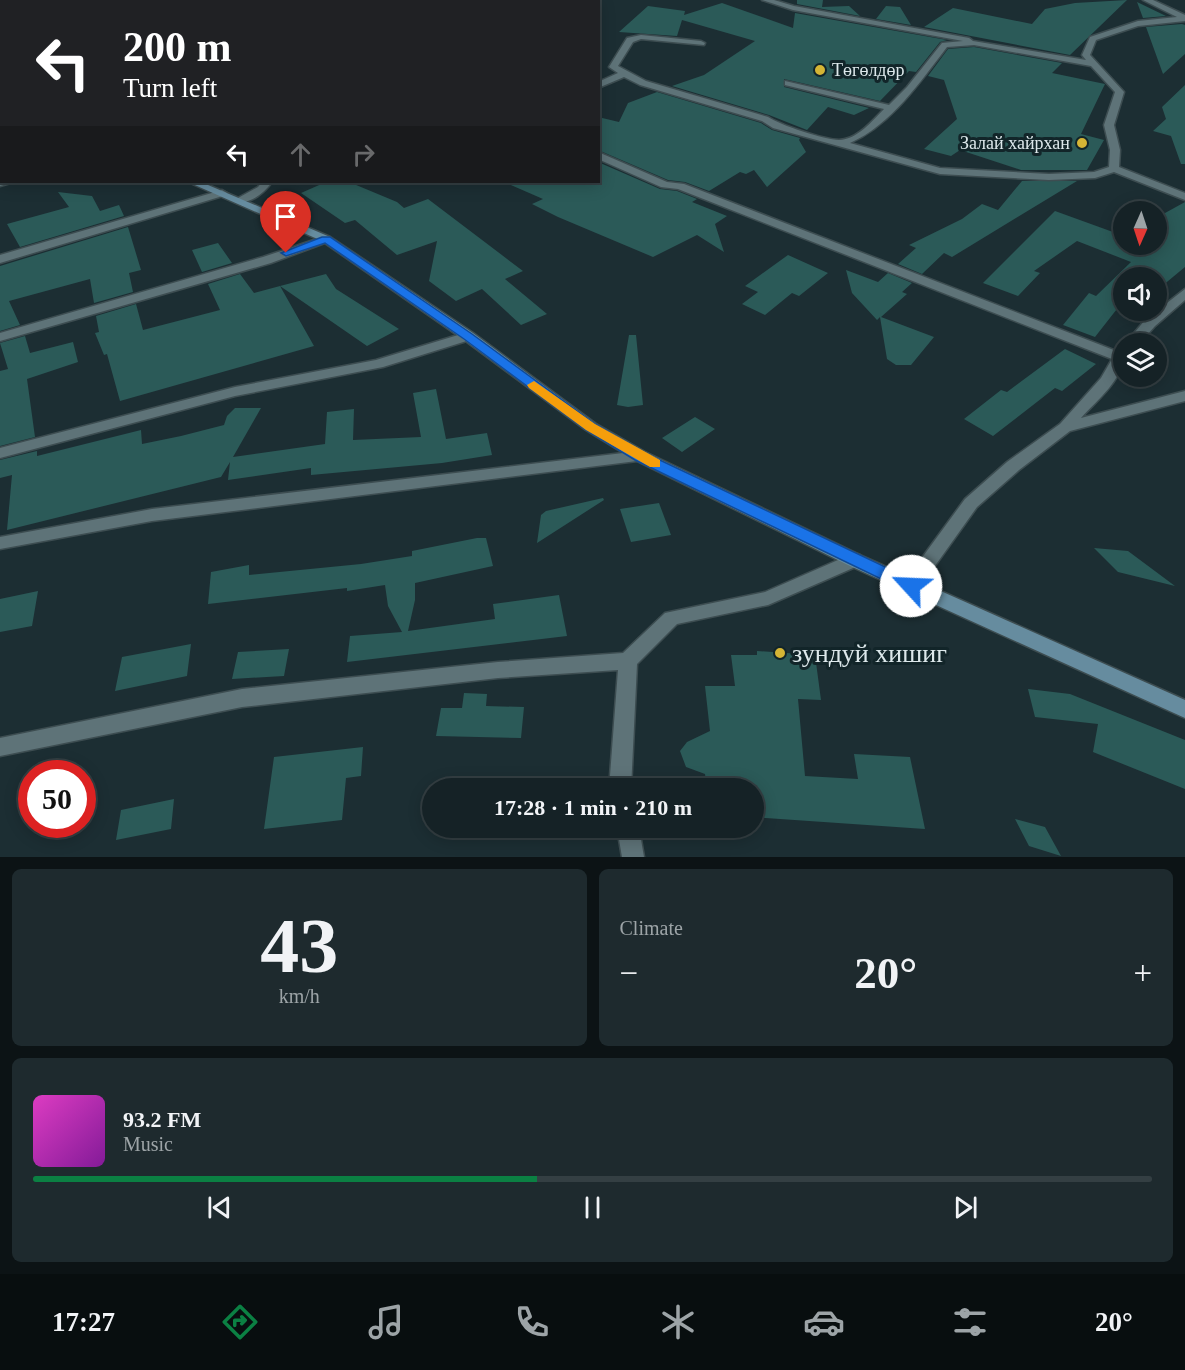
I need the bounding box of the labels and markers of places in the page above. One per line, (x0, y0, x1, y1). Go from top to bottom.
place label: Төгөлдөр (832, 60, 905, 80)
marker: Төгөлдөр (813, 63, 827, 77)
place label: Залай хайрхан (960, 133, 1070, 153)
marker: Залай хайрхан (1075, 136, 1089, 150)
pin (260, 191, 311, 253)
place label: зундуй хишиг (792, 639, 947, 668)
marker: зундуй хишиг (773, 646, 787, 660)

